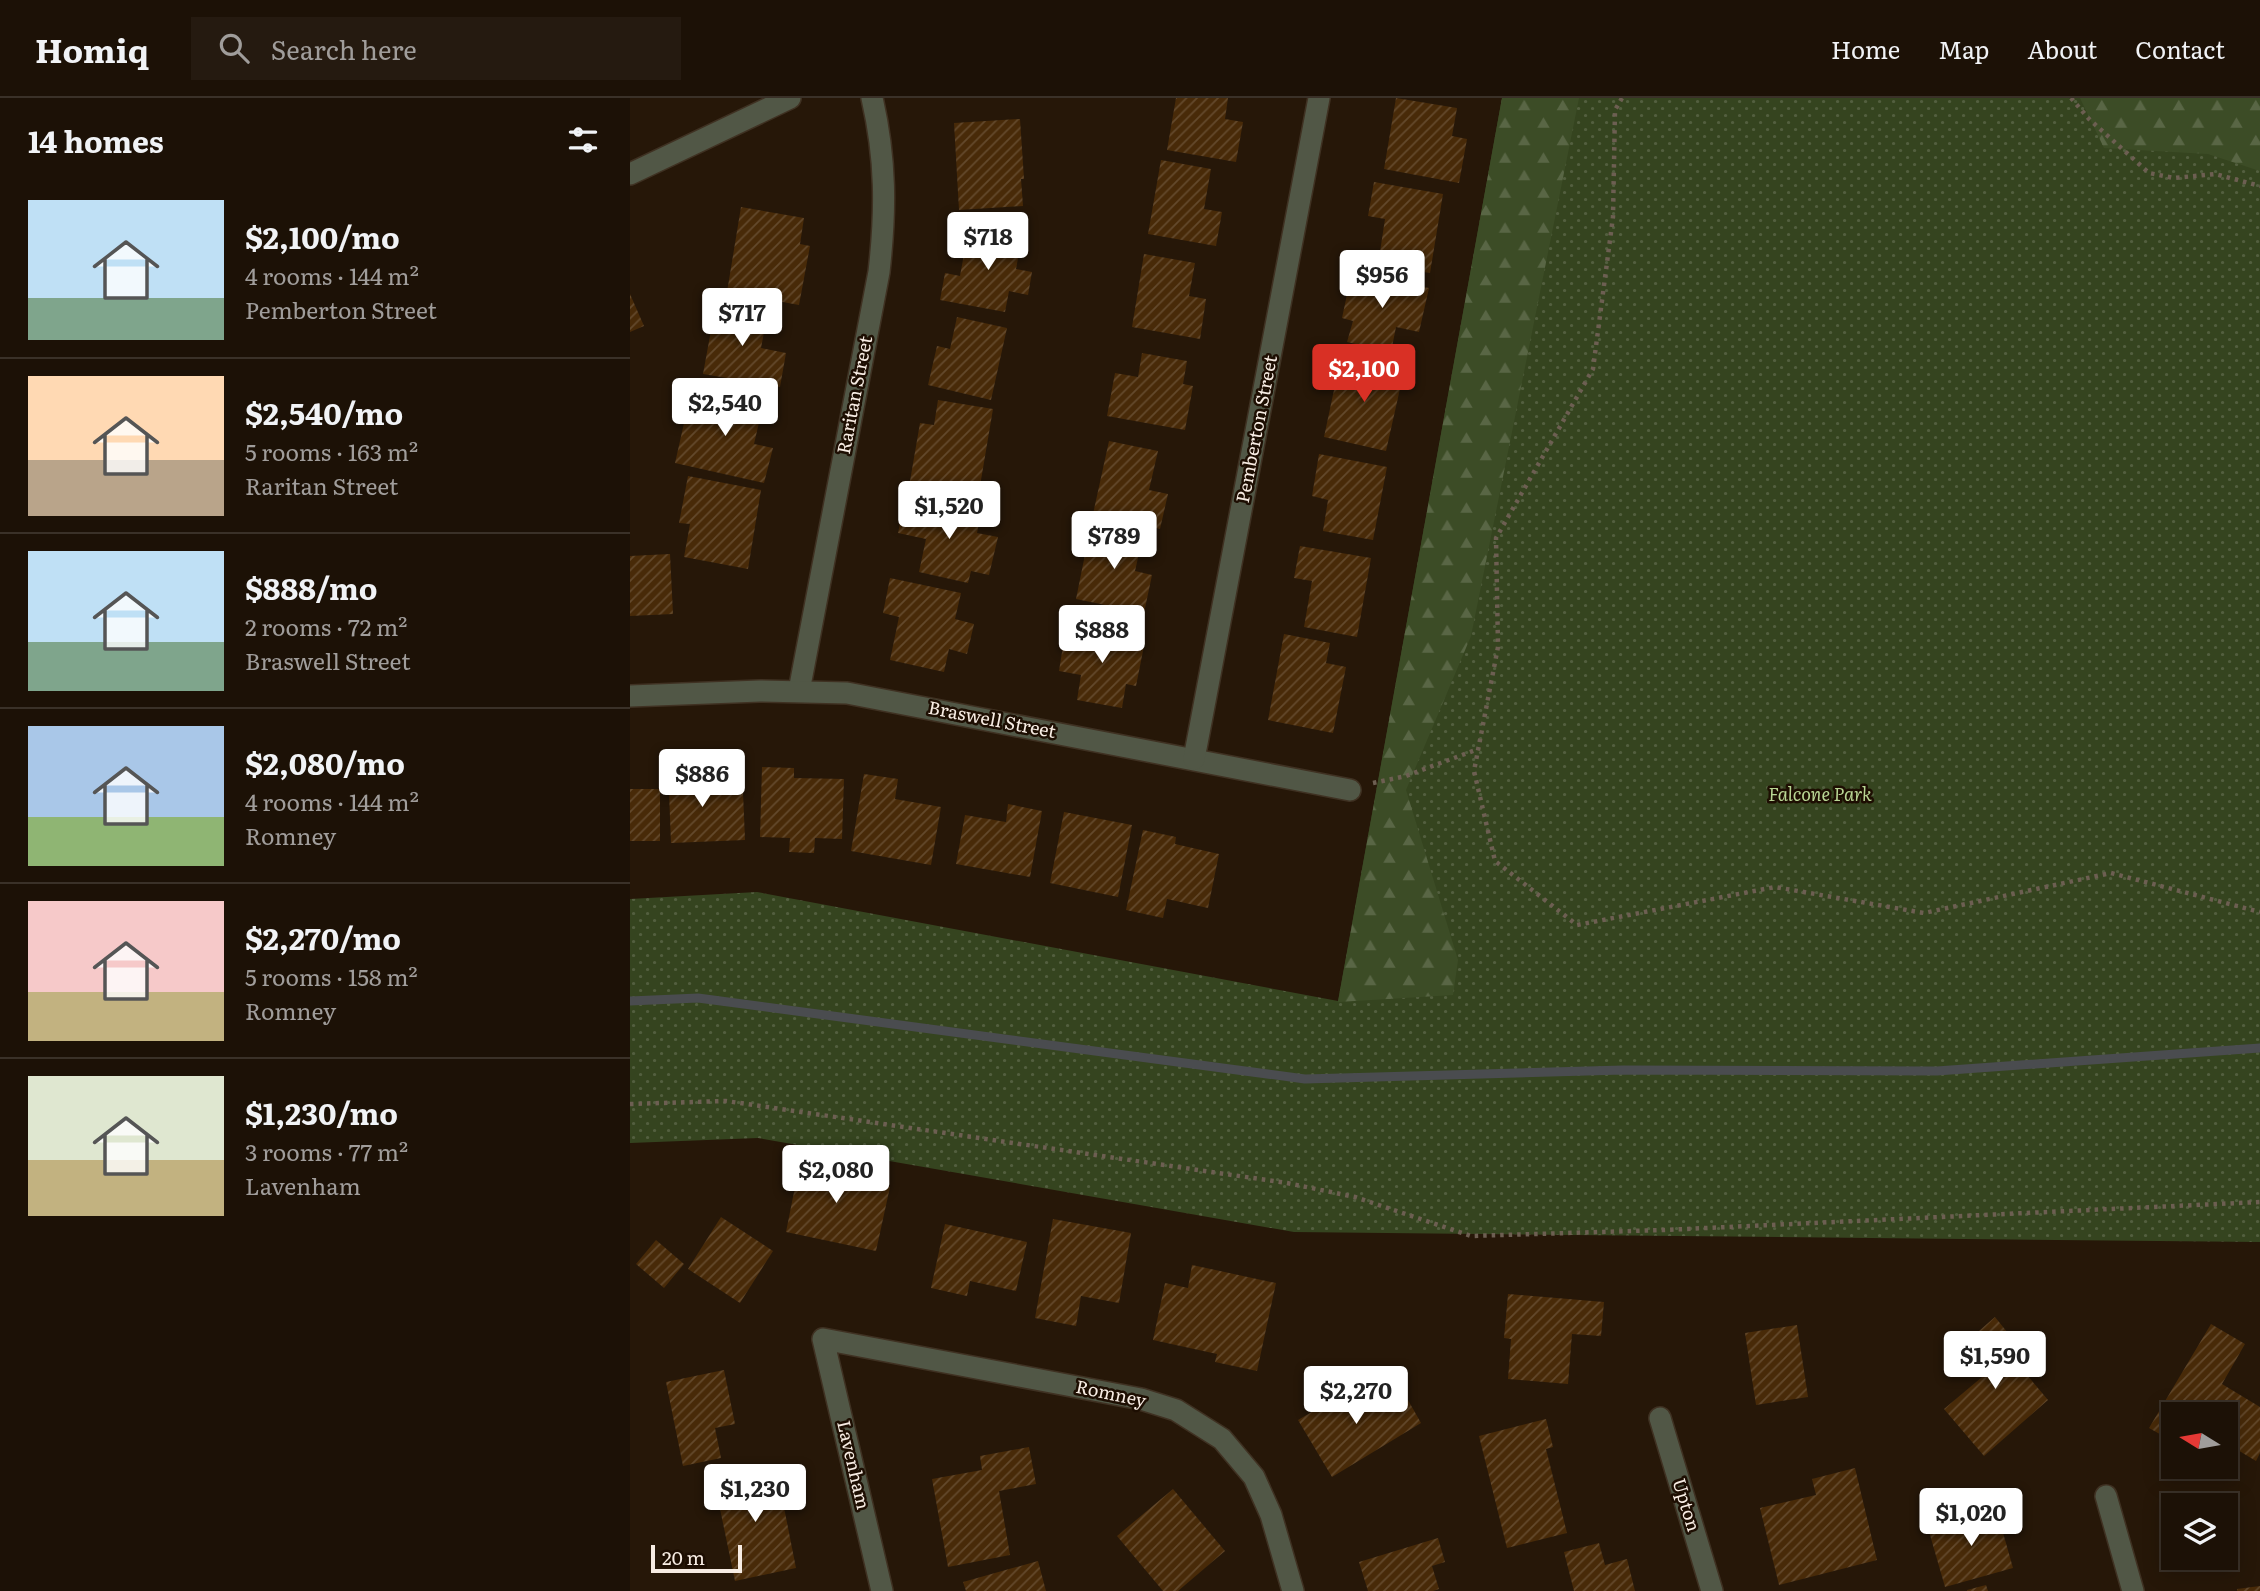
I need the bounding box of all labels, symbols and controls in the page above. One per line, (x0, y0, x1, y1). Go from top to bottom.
search box (191, 17, 681, 80)
text: Homiq (35, 24, 149, 73)
icon: search (215, 29, 253, 67)
text: Search here (271, 29, 417, 68)
text: Home (1831, 31, 1900, 66)
text: Map (1938, 31, 1989, 66)
text: About (2027, 31, 2097, 66)
text: Contact (2135, 31, 2225, 66)
text: 14 homes (28, 118, 164, 162)
icon: filters (564, 121, 602, 159)
pin: $718 (947, 212, 1029, 272)
text: $2,100/mo (245, 214, 400, 258)
text: $718 (963, 218, 1013, 252)
icon: home (84, 228, 168, 312)
pin: $956 (1341, 250, 1423, 310)
text: $956 (1356, 256, 1408, 290)
text: 4 rooms · 144 m² (245, 258, 419, 292)
pin: $717 (701, 288, 783, 348)
text: Pemberton Street (245, 292, 437, 326)
text: $717 (718, 294, 766, 328)
street label: Raritan Street (829, 333, 878, 456)
pin: $2,100 (1307, 344, 1421, 404)
text: $2,100 (1328, 350, 1400, 384)
street label: Pemberton Street (1228, 352, 1283, 505)
pin: $2,540 (668, 378, 782, 438)
text: $2,540 (688, 384, 762, 418)
text: $2,540/mo (245, 390, 403, 434)
icon: home (84, 404, 168, 488)
text: 5 rooms · 163 m² (245, 434, 418, 468)
text: Raritan Street (245, 468, 398, 502)
pin: $1,520 (892, 482, 1006, 541)
text: $1,520 (914, 487, 984, 521)
pin: $789 (1073, 512, 1155, 571)
text: $789 (1088, 517, 1140, 551)
text: $888/mo (245, 565, 378, 609)
icon: home (84, 579, 168, 663)
pin: $888 (1061, 606, 1143, 665)
text: 2 rooms · 72 m² (245, 609, 407, 643)
text: $888 (1075, 611, 1129, 645)
text: Braswell Street (245, 643, 410, 677)
street label: Braswell Street (926, 693, 1059, 744)
text: $2,080/mo (245, 740, 405, 784)
pin: $886 (661, 750, 743, 809)
icon: home (84, 754, 168, 838)
text: $886 (675, 755, 729, 789)
park label: Falcone Park (1768, 780, 1872, 807)
text: 4 rooms · 144 m² (245, 784, 419, 818)
text: Romney (245, 818, 336, 852)
text: $2,270/mo (245, 915, 401, 959)
icon: home (84, 929, 168, 1013)
text: 5 rooms · 158 m² (245, 959, 418, 993)
text: Romney (245, 993, 336, 1027)
text: $1,230/mo (245, 1090, 398, 1134)
icon: home (84, 1104, 168, 1188)
text: 3 rooms · 77 m² (245, 1134, 408, 1168)
pin: $2,080 (779, 1146, 893, 1205)
text: $2,080 (798, 1151, 874, 1185)
text: Lavenham (245, 1168, 361, 1202)
pin: $1,590 (1938, 1332, 2052, 1391)
text: $1,590 (1960, 1337, 2030, 1371)
pin: $2,270 (1299, 1366, 1413, 1426)
street label: Romney (1074, 1372, 1150, 1413)
text: $2,270 (1320, 1372, 1392, 1406)
north arrow (2161, 1402, 2238, 1479)
map controls (2161, 1402, 2238, 1570)
street label: Lavenham (831, 1417, 878, 1512)
pin: $1,230 (698, 1464, 812, 1524)
text: $1,230 (720, 1470, 790, 1504)
street label: Upton (1667, 1475, 1708, 1535)
pin: $1,020 (1914, 1488, 2028, 1548)
button: layers (2161, 1493, 2238, 1570)
text: $1,020 (1935, 1494, 2007, 1528)
scale bar (651, 1542, 742, 1574)
text: 20 m (662, 1543, 705, 1571)

